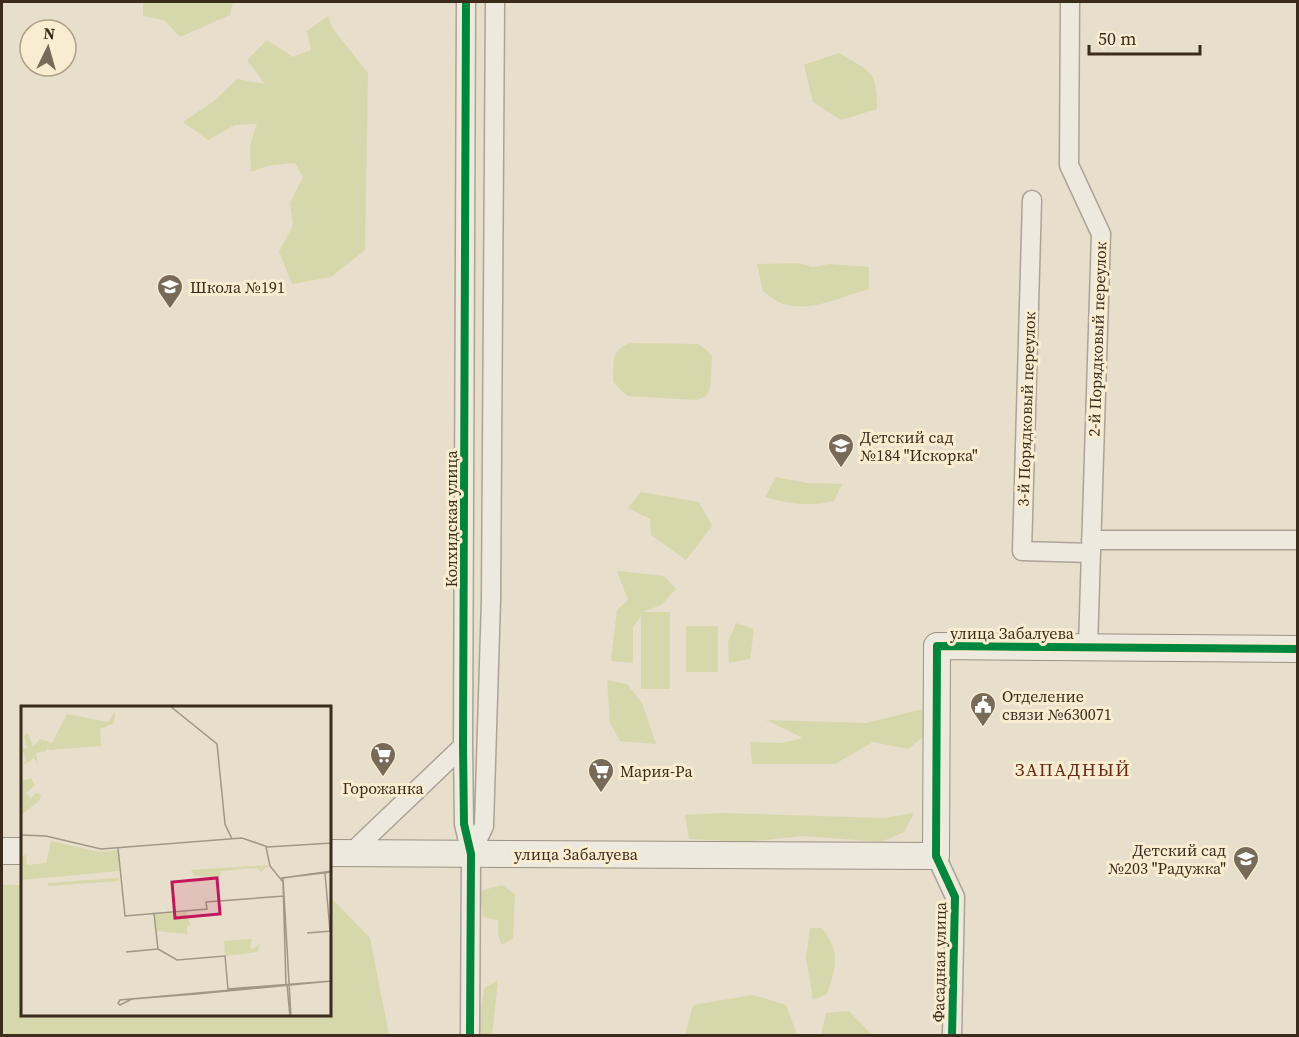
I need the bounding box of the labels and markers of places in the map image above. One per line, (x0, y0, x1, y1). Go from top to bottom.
school or university icon: Школа №191 (155, 272, 185, 310)
place label: Школа №191 (190, 276, 285, 298)
place label: Детский сад №184 "Искорка" (860, 426, 978, 466)
school or university icon: Детский сад №184 "Искорка" (826, 431, 856, 469)
place label: Отделение связи №630071 (1002, 685, 1112, 725)
public building icon: Отделение связи №630071 (968, 690, 998, 728)
supermarket icon: Горожанка (368, 740, 398, 778)
supermarket icon: Мария-Ра (586, 756, 616, 794)
place label: Мария-Ра (620, 760, 694, 782)
place label: Горожанка (342, 777, 424, 799)
place label: Детский сад №203 "Радужка" (1108, 839, 1226, 879)
school or university icon: Детский сад №203 "Радужка" (1231, 844, 1261, 882)

